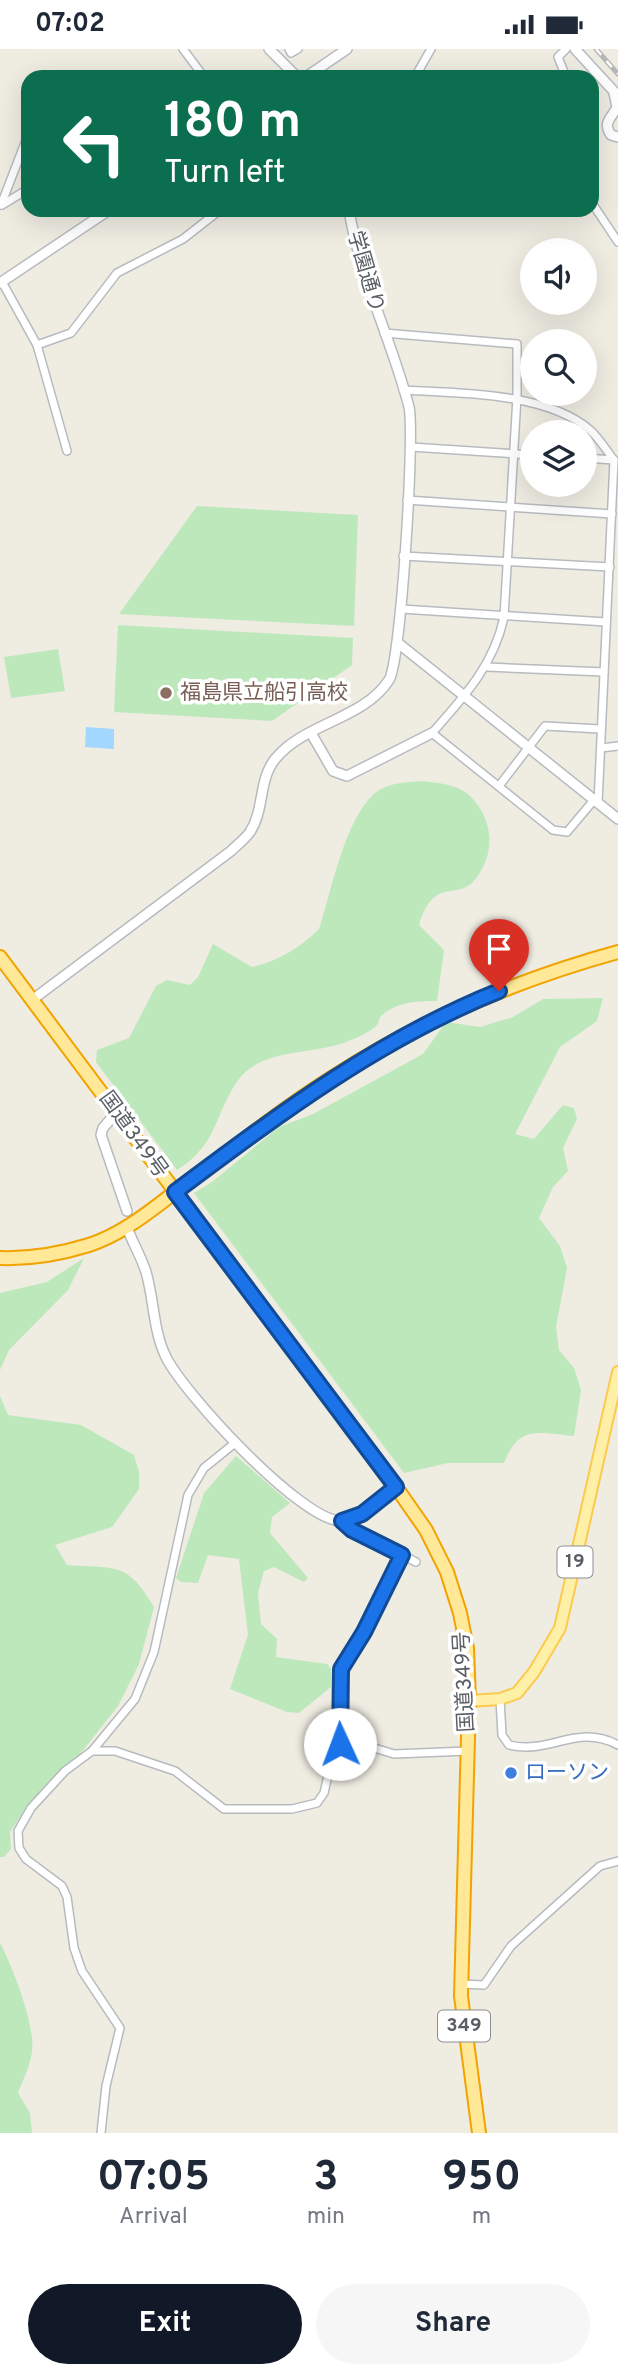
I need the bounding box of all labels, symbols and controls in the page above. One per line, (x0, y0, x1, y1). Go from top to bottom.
text: 07:02 (35, 8, 105, 41)
text: 180 m (164, 93, 301, 155)
icon: left (49, 98, 140, 189)
text: Turn left (164, 154, 285, 194)
street label: 学園通り (340, 228, 390, 316)
map controls (520, 238, 597, 497)
button: sound (520, 238, 597, 315)
button: search (520, 329, 597, 406)
button: layers (520, 420, 597, 497)
place label: 福島県立船引高校 (180, 680, 348, 707)
marker: 福島県立船引高校 (158, 685, 174, 701)
pin (469, 919, 529, 991)
icon: arrive (480, 930, 518, 968)
street label: 国道349号 (92, 1086, 174, 1184)
road number: 19 (558, 1547, 592, 1577)
street label: 国道349号 (449, 1631, 481, 1733)
position arrow (303, 1707, 377, 1781)
place label: ローソン (525, 1760, 609, 1787)
marker: ローソン (503, 1765, 519, 1781)
road number: 349 (438, 2011, 490, 2042)
text: 07:05 (97, 2152, 210, 2205)
text: 3 (313, 2152, 339, 2205)
text: 950 (442, 2152, 521, 2205)
text: Arrival (119, 2203, 188, 2232)
text: min (307, 2203, 345, 2232)
text: m (472, 2203, 491, 2232)
button: Exit (28, 2284, 302, 2364)
button: Share (316, 2284, 590, 2364)

